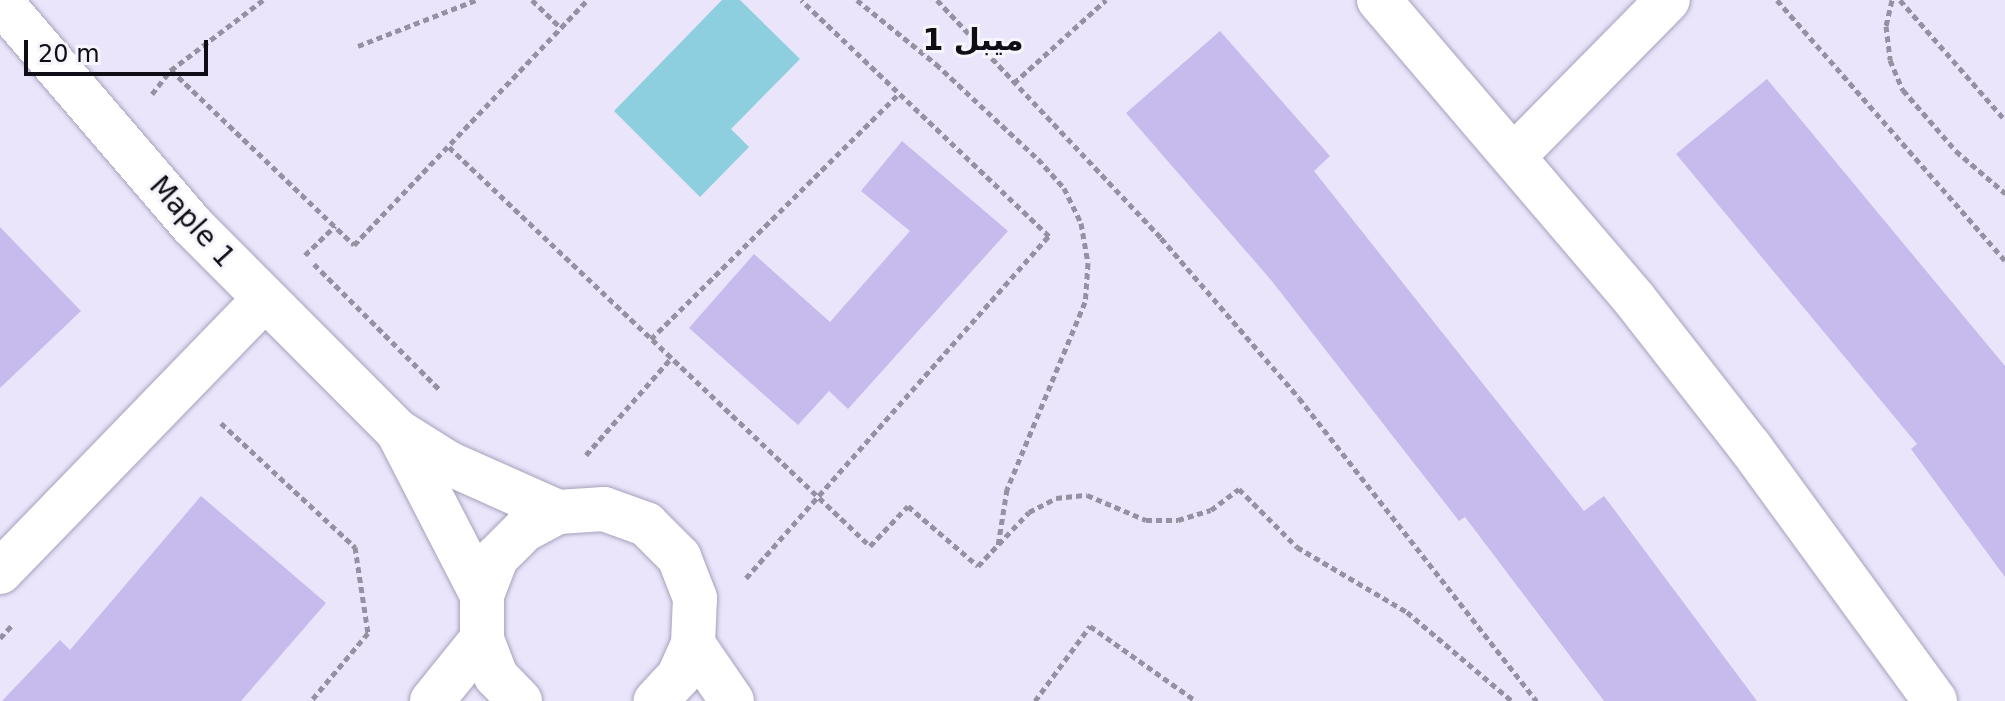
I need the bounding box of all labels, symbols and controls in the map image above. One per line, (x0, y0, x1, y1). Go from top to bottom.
district label: ميبل 1 (922, 22, 1024, 58)
scale bar (28, 24, 212, 74)
text: 20 m (38, 40, 100, 68)
street label: Maple 1 (142, 170, 242, 274)

